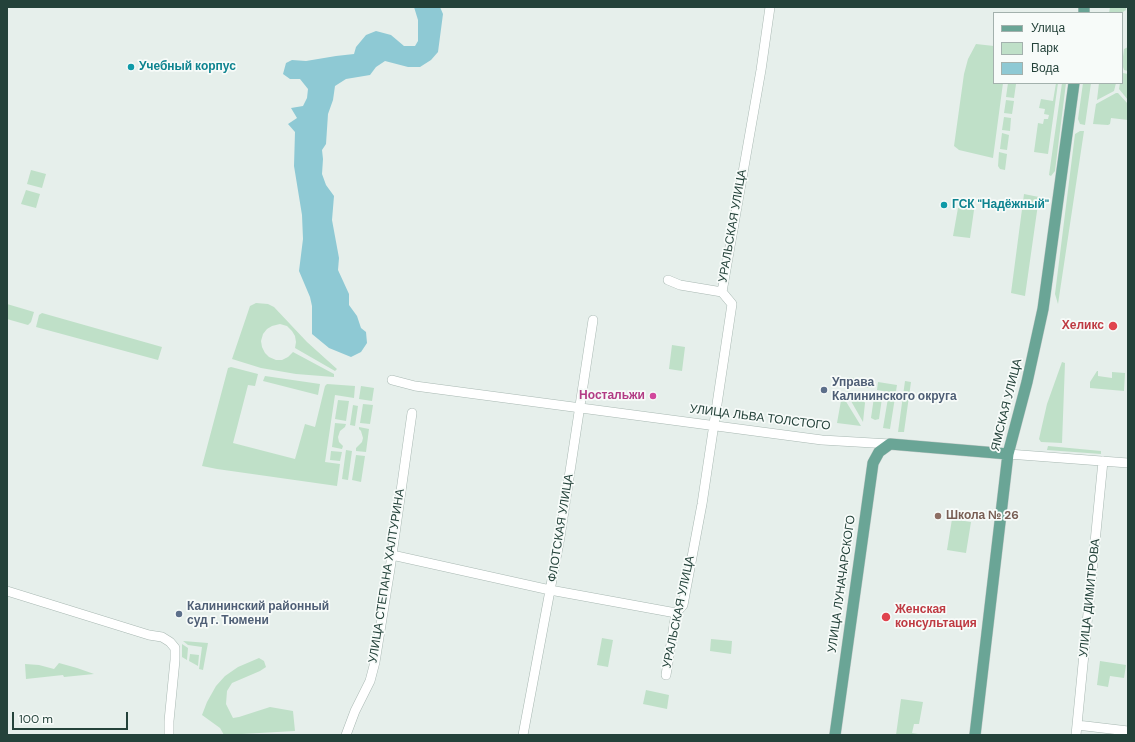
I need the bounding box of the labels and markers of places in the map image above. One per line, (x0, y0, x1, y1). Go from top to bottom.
place label: Учебный корпус (139, 60, 236, 74)
marker: Учебный корпус (126, 62, 136, 72)
place label: ГСК "Надёжный" (952, 198, 1049, 212)
marker: ГСК "Надёжный" (939, 200, 949, 210)
place label: Хеликс (1062, 319, 1104, 333)
marker: Хеликс (1107, 320, 1119, 332)
place label: Управа Калининского округа (832, 376, 957, 404)
marker: Управа Калининского округа (819, 385, 829, 395)
place label: Ностальжи (579, 389, 645, 403)
marker: Ностальжи (648, 391, 658, 401)
place label: Школа № 26 (946, 509, 1019, 523)
marker: Школа № 26 (933, 511, 943, 521)
place label: Калининский районный суд г. Тюмени (187, 600, 329, 628)
place label: Женская консультация (895, 603, 977, 631)
marker: Калининский районный суд г. Тюмени (174, 609, 184, 619)
marker: Женская консультация (880, 611, 892, 623)

